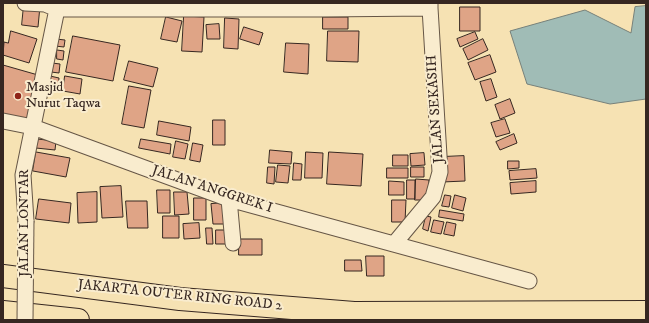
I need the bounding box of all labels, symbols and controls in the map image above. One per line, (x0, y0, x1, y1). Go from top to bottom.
street label: JALAN SEKASIH (424, 54, 448, 164)
place label: Masjid Nurut Taqwa (26, 80, 101, 112)
marker: Masjid Nurut Taqwa (13, 91, 23, 101)
street label: JALAN ANGGREK I (150, 163, 274, 217)
street label: JALAN LONTAR (17, 169, 33, 277)
street label: JAKARTA OUTER RING ROAD 2 (77, 277, 283, 315)

